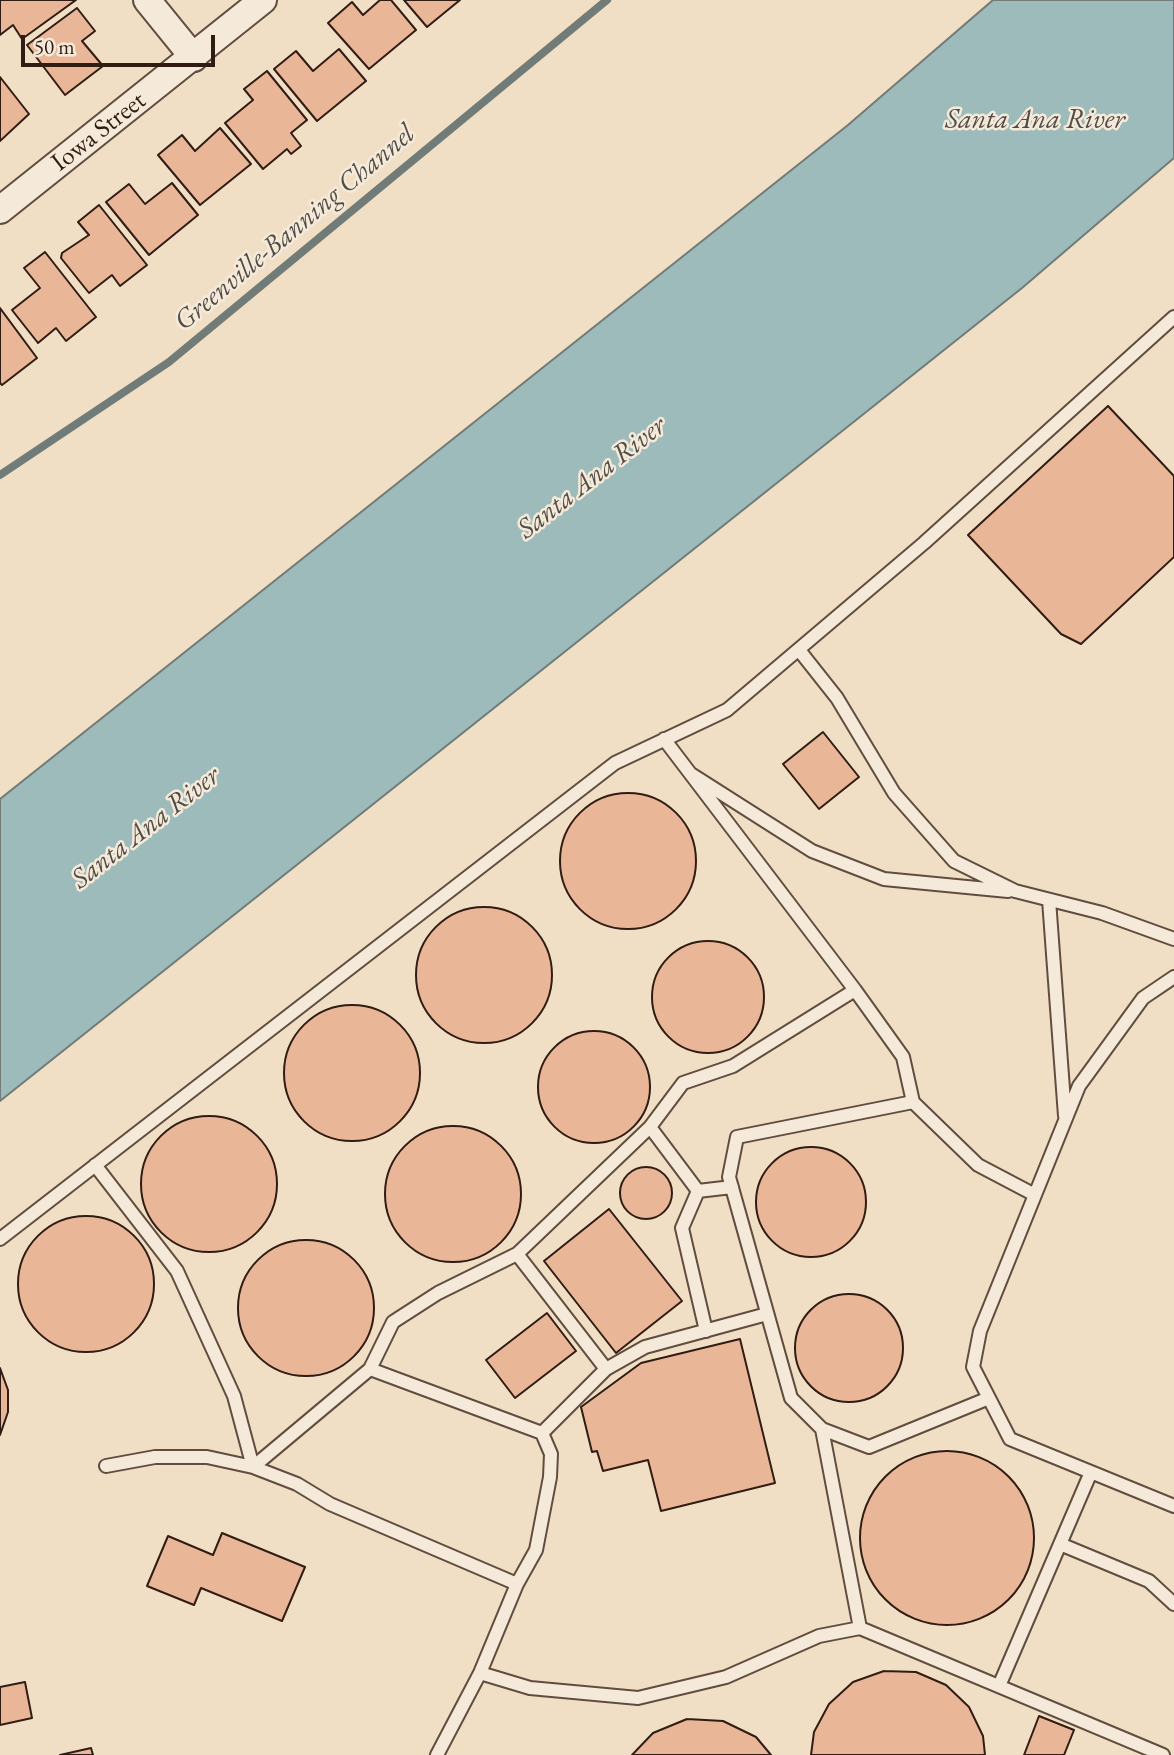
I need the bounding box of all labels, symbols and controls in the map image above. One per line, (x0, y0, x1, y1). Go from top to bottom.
scale bar (24, 21, 219, 65)
text: 50 m (34, 33, 75, 60)
street label: Iowa Street (45, 85, 153, 179)
water label: Santa Ana River (945, 103, 1125, 137)
water label: Greenville-Banning Channel (168, 118, 422, 338)
water label: Santa Ana River (511, 409, 673, 547)
water label: Santa Ana River (65, 759, 227, 897)

